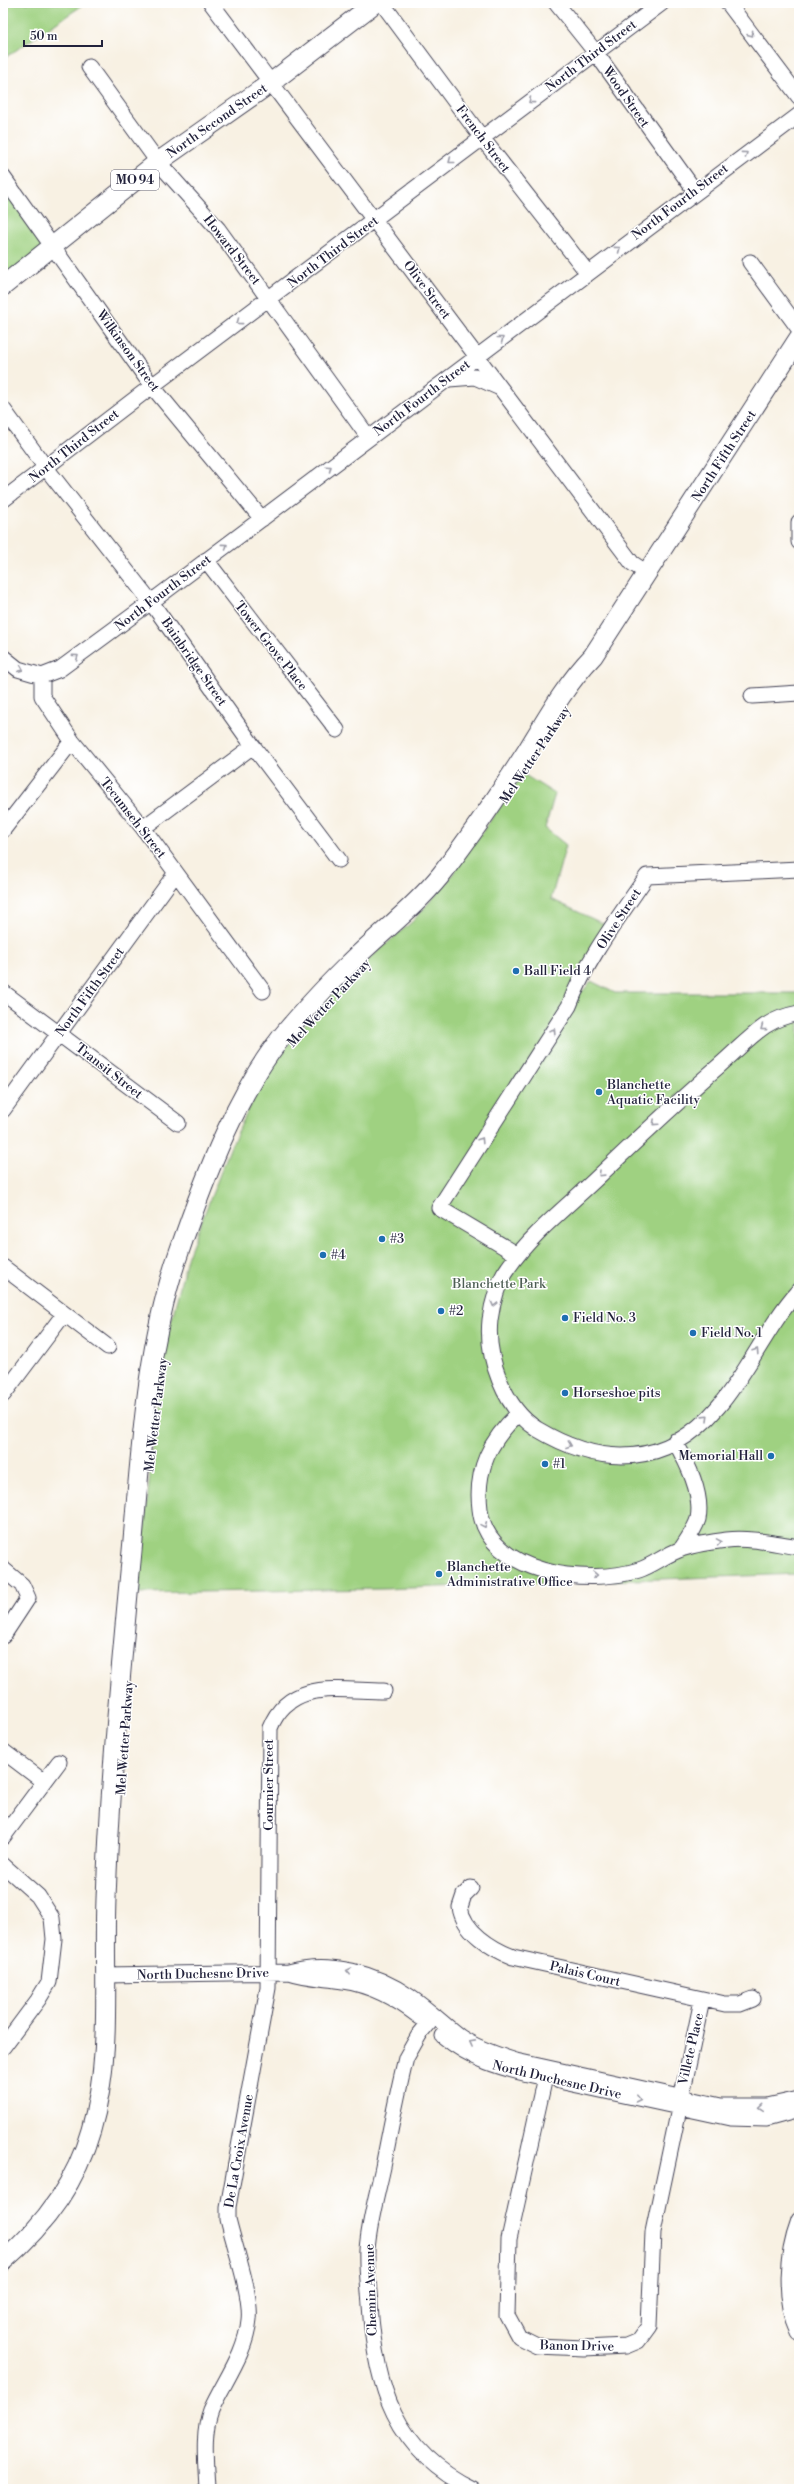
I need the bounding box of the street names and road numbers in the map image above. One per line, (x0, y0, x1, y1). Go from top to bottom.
street label: North Third Street (542, 16, 640, 95)
street label: Wood Street (599, 63, 653, 131)
street label: North Second Street (164, 80, 271, 162)
street label: French Street (452, 102, 514, 176)
street label: North Fourth Street (629, 160, 732, 244)
road number: MO 94 (111, 170, 159, 190)
street label: Howard Street (200, 212, 264, 288)
street label: North Third Street (284, 212, 382, 291)
street label: Olive Street (400, 258, 454, 323)
street label: Wilkinson Street (92, 306, 163, 395)
street label: North Fourth Street (371, 356, 474, 440)
street label: North Third Street (26, 406, 123, 486)
street label: North Fifth Street (688, 407, 760, 505)
street label: North Fourth Street (112, 551, 215, 635)
street label: Tower Grove Place (231, 598, 311, 694)
street label: Bainbridge Street (157, 614, 231, 709)
street label: Mel Wetter Parkway (496, 702, 574, 807)
street label: Tecumseh Street (97, 775, 170, 862)
street label: Olive Street (593, 885, 645, 952)
street label: North Fifth Street (52, 944, 128, 1040)
street label: Mel Wetter Parkway (284, 955, 375, 1050)
street label: Transit Street (72, 1040, 146, 1102)
street label: Mel Wetter Parkway (141, 1356, 171, 1473)
street label: Mel Wetter Parkway (113, 1679, 137, 1796)
street label: Cournier Street (261, 1739, 277, 1831)
street label: Palais Court (548, 1958, 622, 1990)
street label: North Duchesne Drive (137, 1965, 270, 1983)
street label: Villete Place (675, 2011, 707, 2087)
street label: North Duchesne Drive (491, 2057, 624, 2103)
street label: De La Croix Avenue (221, 2092, 257, 2209)
street label: Chemin Avenue (361, 2243, 381, 2336)
street label: Banon Drive (539, 2337, 615, 2355)

